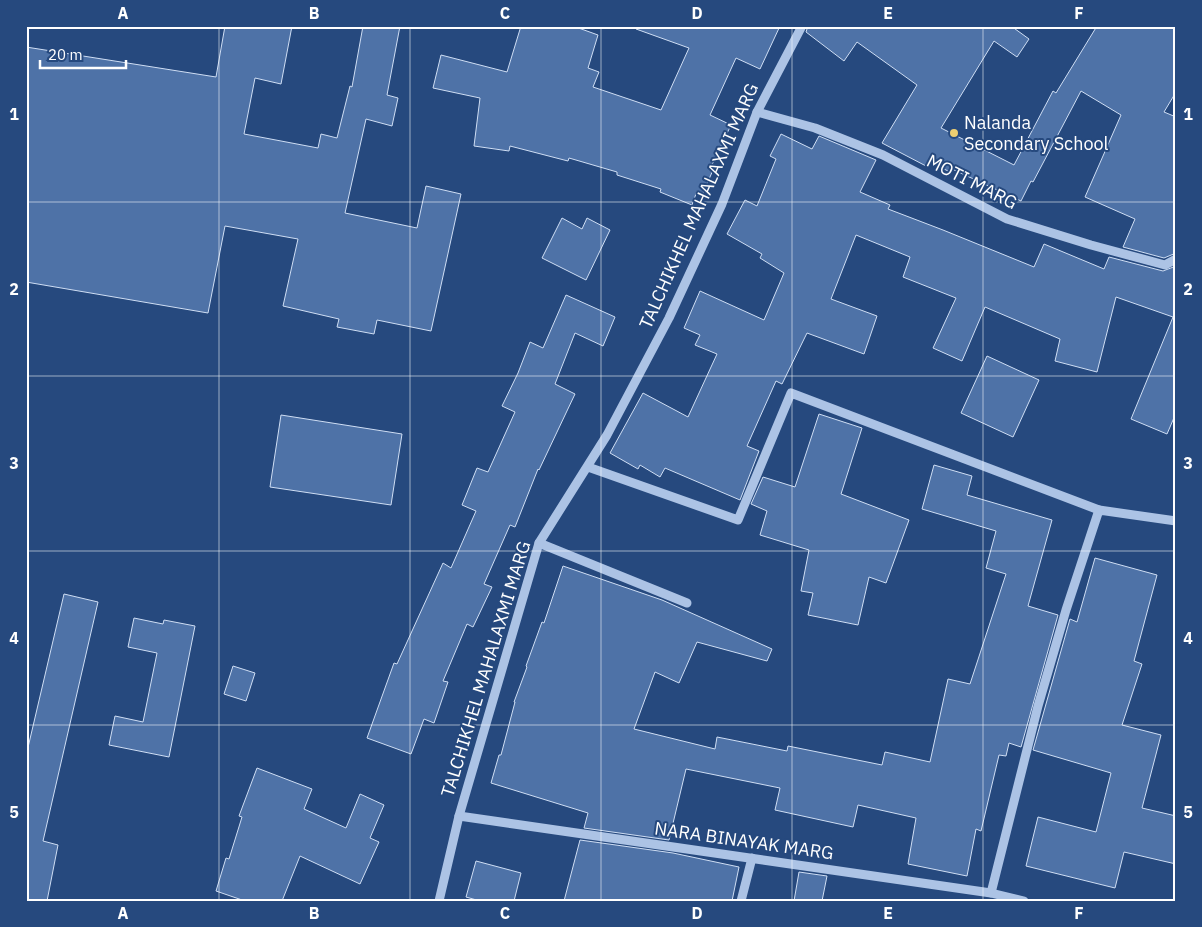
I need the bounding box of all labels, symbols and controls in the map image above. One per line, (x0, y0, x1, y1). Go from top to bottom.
text: A (118, 3, 129, 23)
text: B (309, 3, 320, 23)
text: C (500, 3, 510, 23)
text: D (691, 3, 703, 23)
text: E (883, 3, 893, 23)
text: F (1074, 3, 1084, 23)
scale bar (40, 38, 126, 70)
text: 20 m (48, 45, 83, 64)
street label: TALCHIKHEL MAHALAXMI MARG (634, 79, 763, 332)
text: 1 (9, 104, 19, 124)
text: 1 (1183, 104, 1193, 124)
place label: Nalanda Secondary School (964, 111, 1109, 155)
marker: Nalanda Secondary School (948, 127, 960, 139)
street label: MOTI MARG (923, 149, 1021, 214)
text: 2 (9, 279, 19, 299)
text: 2 (1183, 279, 1193, 299)
text: 3 (9, 453, 19, 473)
text: 3 (1183, 453, 1193, 473)
street label: TALCHIKHEL MAHALAXMI MARG (436, 538, 536, 800)
text: 4 (9, 628, 19, 648)
text: 4 (1183, 628, 1193, 648)
text: 5 (9, 802, 19, 822)
text: 5 (1183, 802, 1193, 822)
street label: NARA BINAYAK MARG (653, 817, 835, 864)
text: A (118, 903, 129, 923)
text: B (309, 903, 320, 923)
text: C (500, 903, 510, 923)
text: D (691, 903, 703, 923)
text: E (883, 903, 893, 923)
text: F (1074, 903, 1084, 923)

